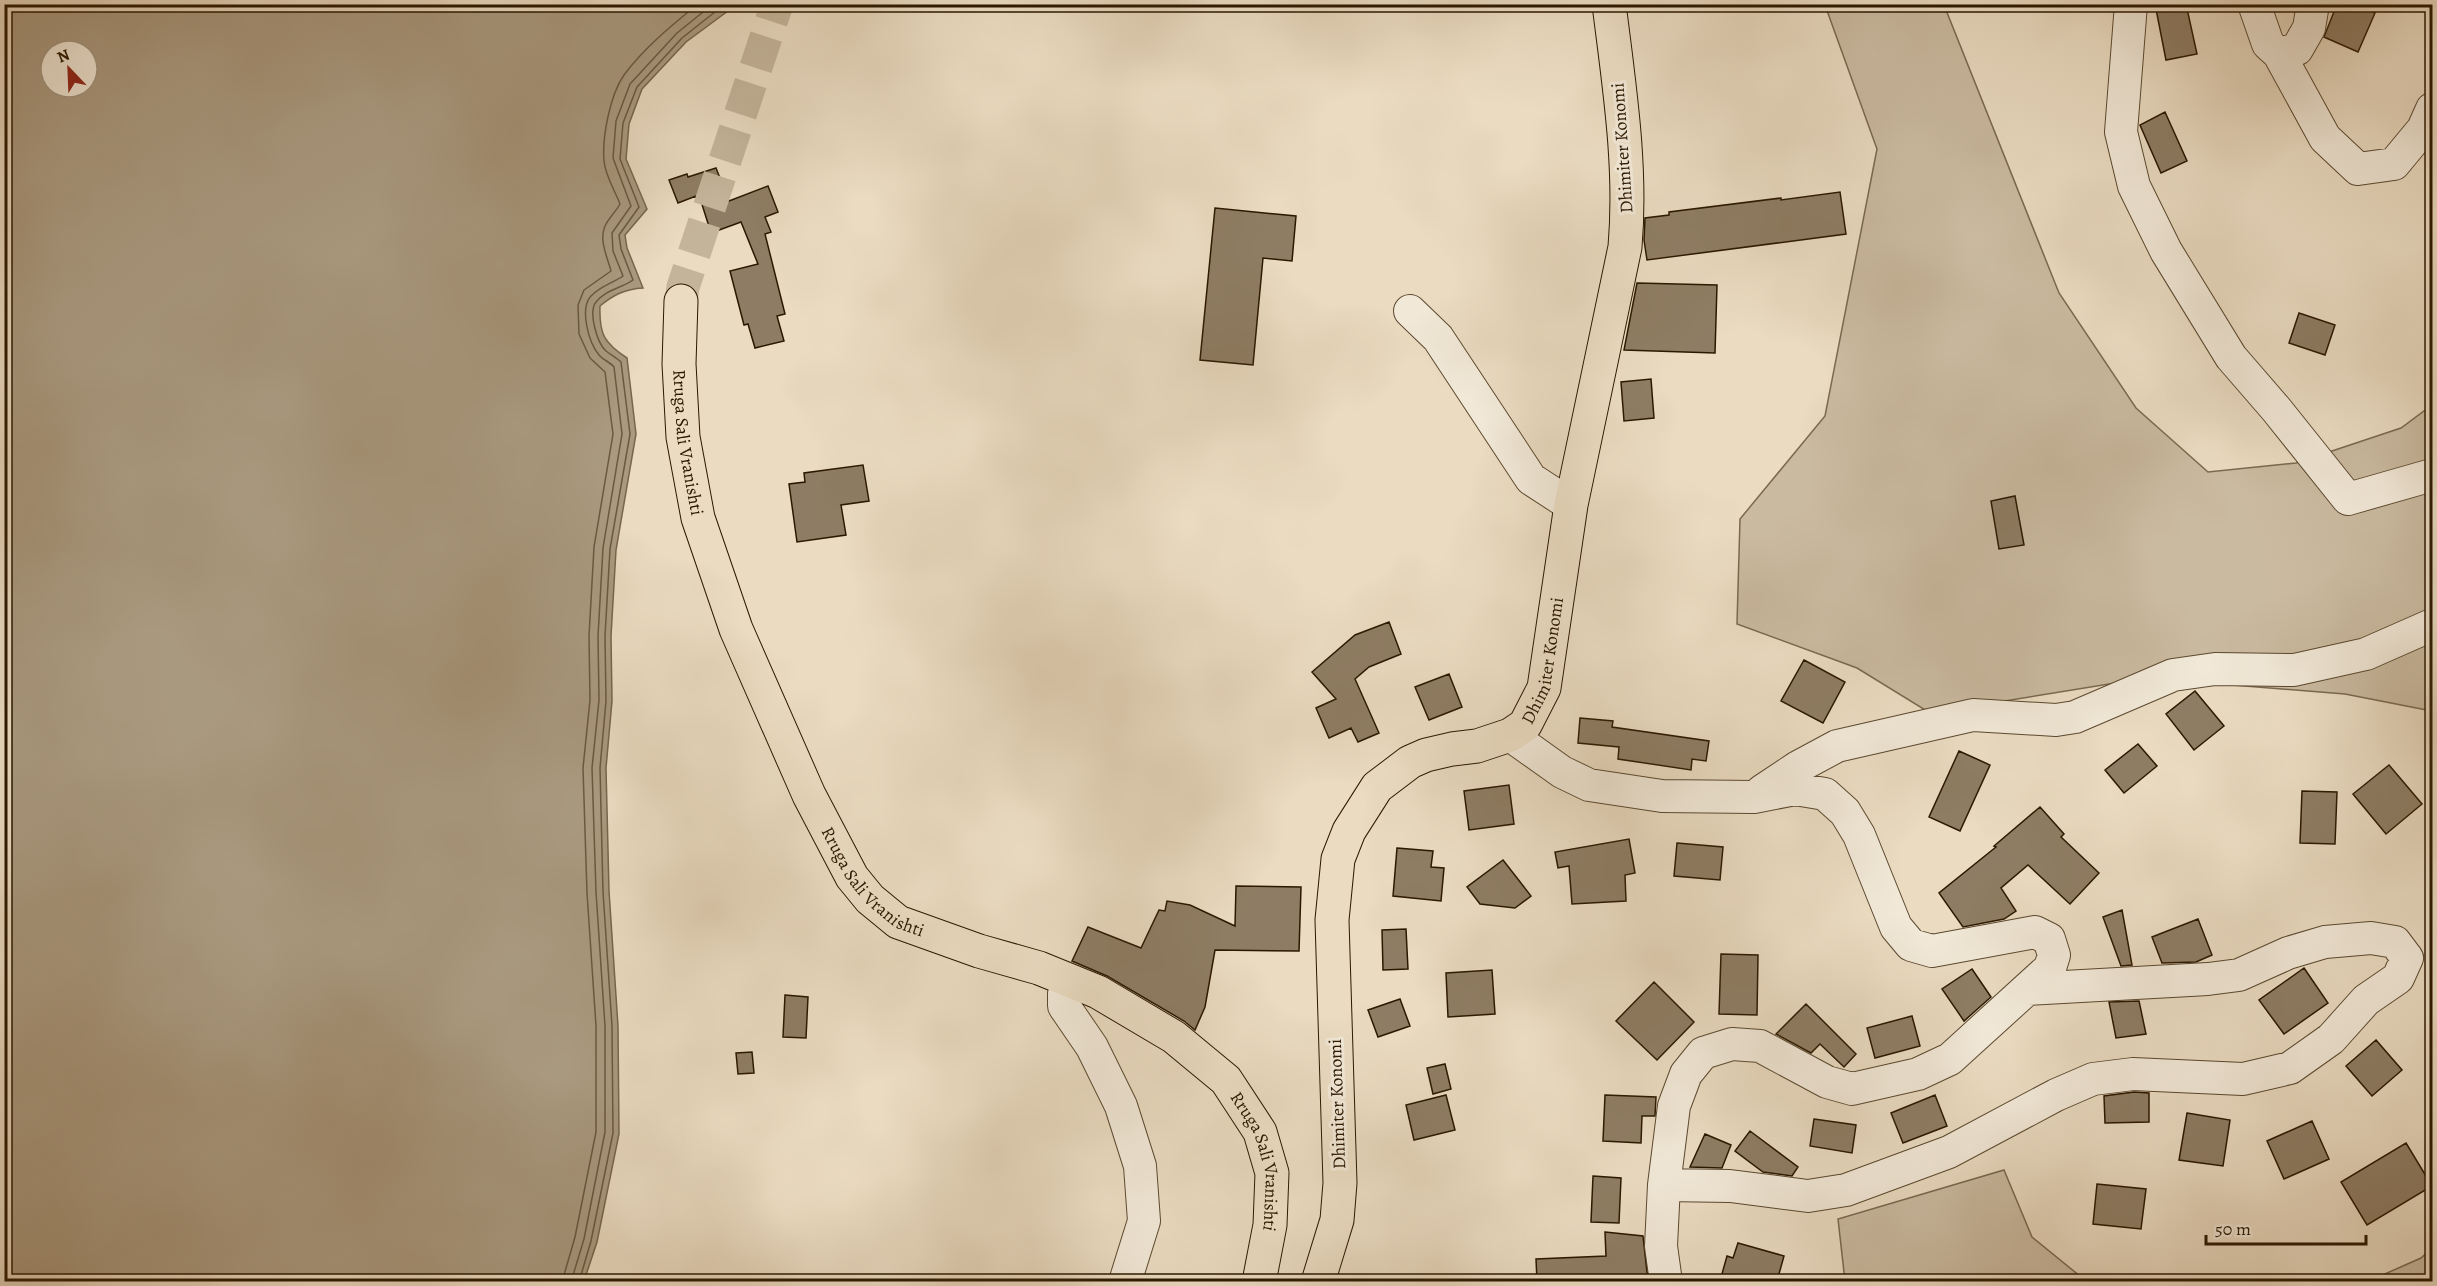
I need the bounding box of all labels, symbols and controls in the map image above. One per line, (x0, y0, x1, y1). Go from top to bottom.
north arrow (39, 39, 99, 99)
text: N (54, 44, 74, 69)
street label: Dhimiter Konomi (1605, 82, 1639, 214)
street label: Rruga Sali Vranishti (667, 369, 709, 517)
street label: Dhimiter Konomi (1515, 596, 1569, 728)
street label: Rruga Sali Vranishti (816, 822, 928, 942)
street label: Dhimiter Konomi (1323, 1038, 1351, 1170)
street label: Rruga Sali Vranishti (1225, 1087, 1284, 1234)
scale bar (2206, 1208, 2366, 1246)
text: 50 m (2215, 1217, 2251, 1241)

